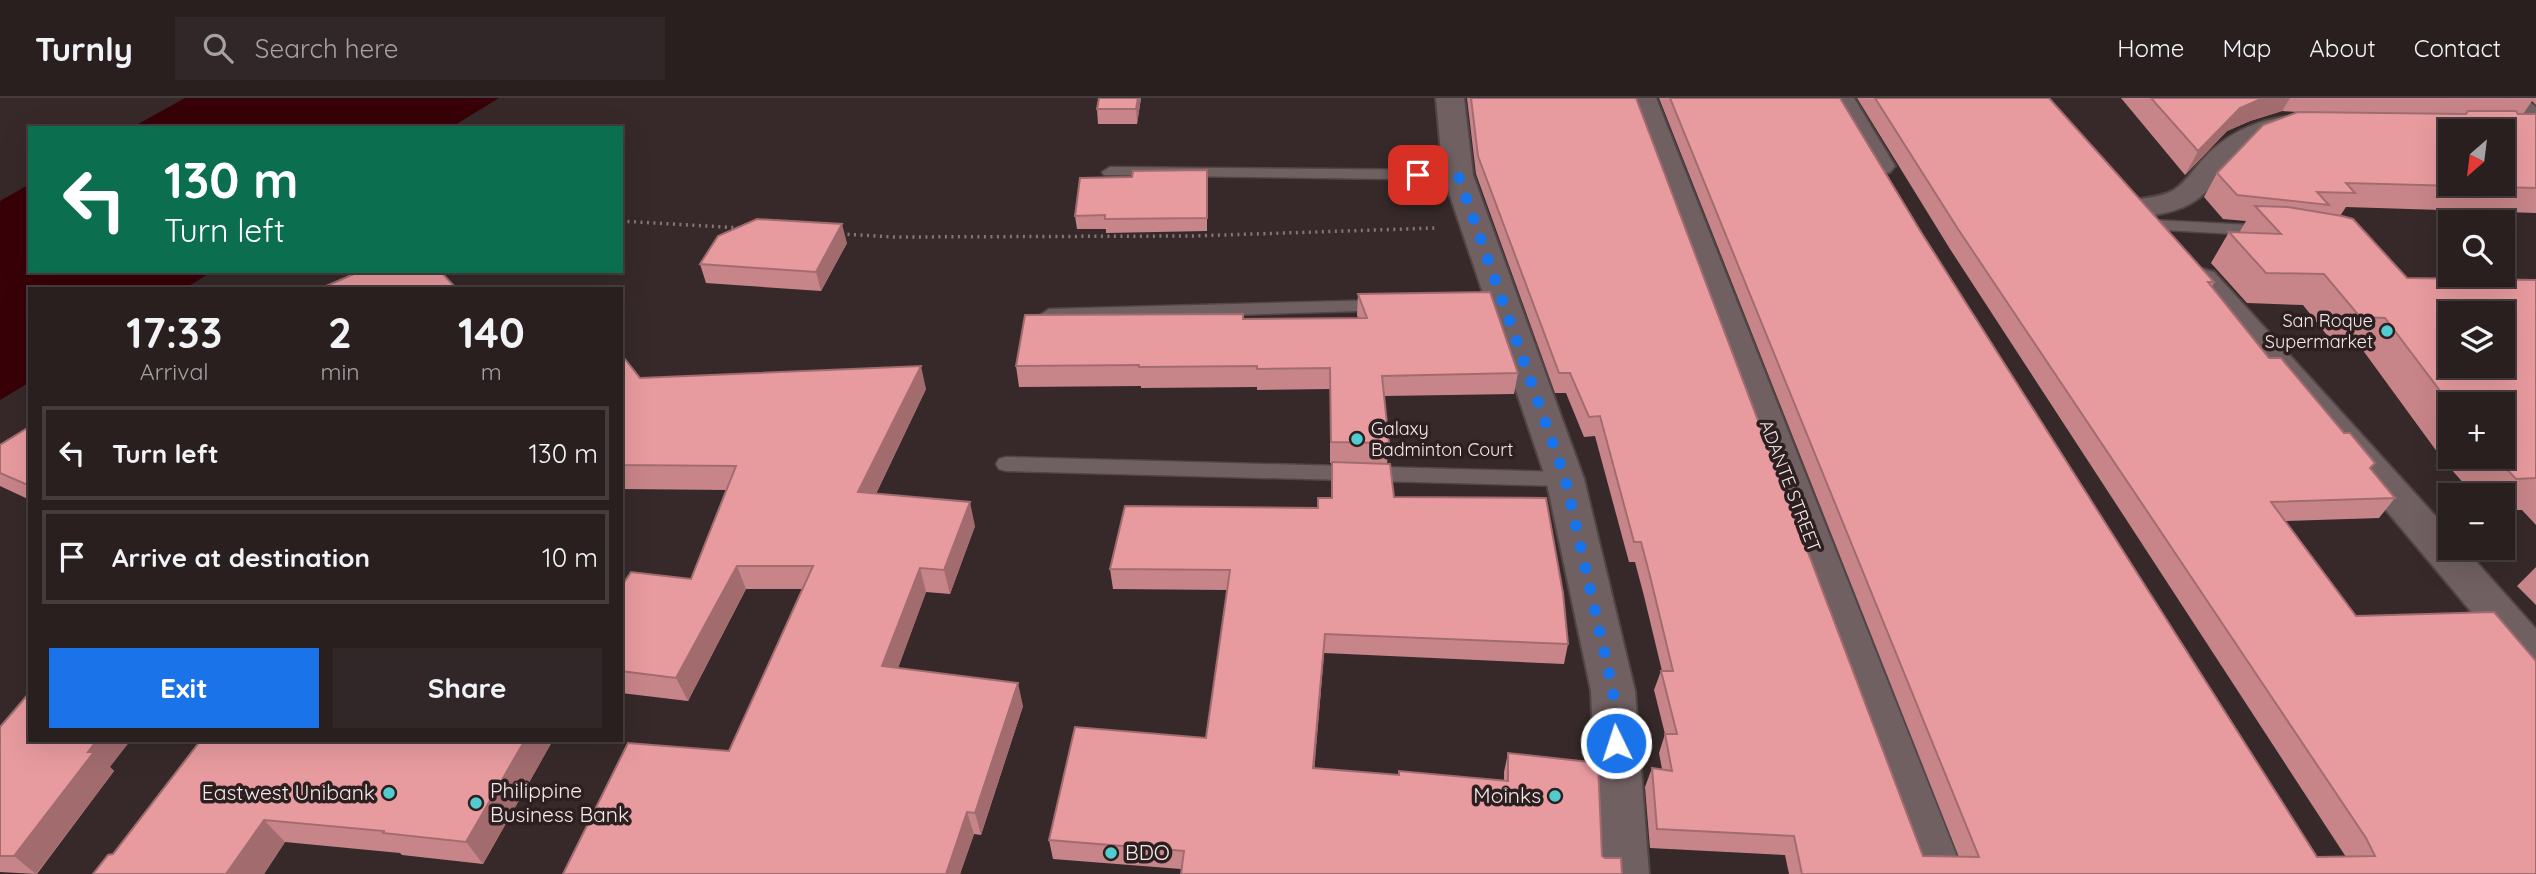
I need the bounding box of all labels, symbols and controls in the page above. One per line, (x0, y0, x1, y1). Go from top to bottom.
search box (175, 17, 665, 80)
text: Turnly (35, 28, 133, 69)
icon: search (199, 29, 237, 67)
text: Search here (255, 32, 398, 65)
text: Home (2117, 33, 2184, 63)
text: Map (2222, 33, 2271, 63)
text: About (2309, 33, 2376, 63)
text: Contact (2414, 33, 2501, 63)
north arrow (2438, 119, 2515, 196)
map controls (2438, 119, 2515, 560)
pin (1388, 145, 1448, 205)
text: 130 m (164, 149, 298, 210)
icon: left (49, 154, 140, 245)
icon: arrive (1399, 156, 1437, 194)
text: Turn left (164, 210, 285, 250)
button: search (2438, 210, 2515, 287)
button: layers (2438, 301, 2515, 378)
text: 17:33 (126, 306, 222, 359)
text: 2 (328, 306, 352, 359)
text: 140 (458, 306, 525, 359)
place label: San Roque Supermarket (2265, 309, 2373, 353)
marker: San Roque Supermarket (2379, 323, 2395, 339)
text: Arrival (140, 357, 209, 386)
text: min (320, 357, 360, 386)
text: m (481, 357, 502, 386)
button: + (2438, 392, 2515, 469)
place label: Galaxy Badminton Court (1371, 417, 1513, 461)
street label: ADANTE STREET (1755, 417, 1826, 555)
marker: Galaxy Badminton Court (1349, 431, 1365, 447)
icon: left (53, 434, 91, 472)
text: Turn left (112, 437, 219, 470)
text: 130 m (528, 437, 598, 470)
button: − (2438, 483, 2515, 560)
icon: arrive (53, 538, 91, 576)
text: Arrive at destination (112, 541, 370, 574)
text: 10 m (542, 541, 598, 574)
button: Exit (49, 648, 319, 728)
button: Share (333, 648, 602, 728)
position arrow (1579, 706, 1653, 780)
place label: Philippine Business Bank (490, 777, 629, 827)
place label: Eastwest Unibank (202, 779, 375, 805)
place label: Moinks (1473, 782, 1541, 808)
marker: Eastwest Unibank (381, 785, 397, 801)
marker: Moinks (1547, 788, 1563, 804)
marker: Philippine Business Bank (468, 795, 484, 811)
place label: BDO (1125, 839, 1170, 865)
marker: BDO (1103, 845, 1119, 861)

